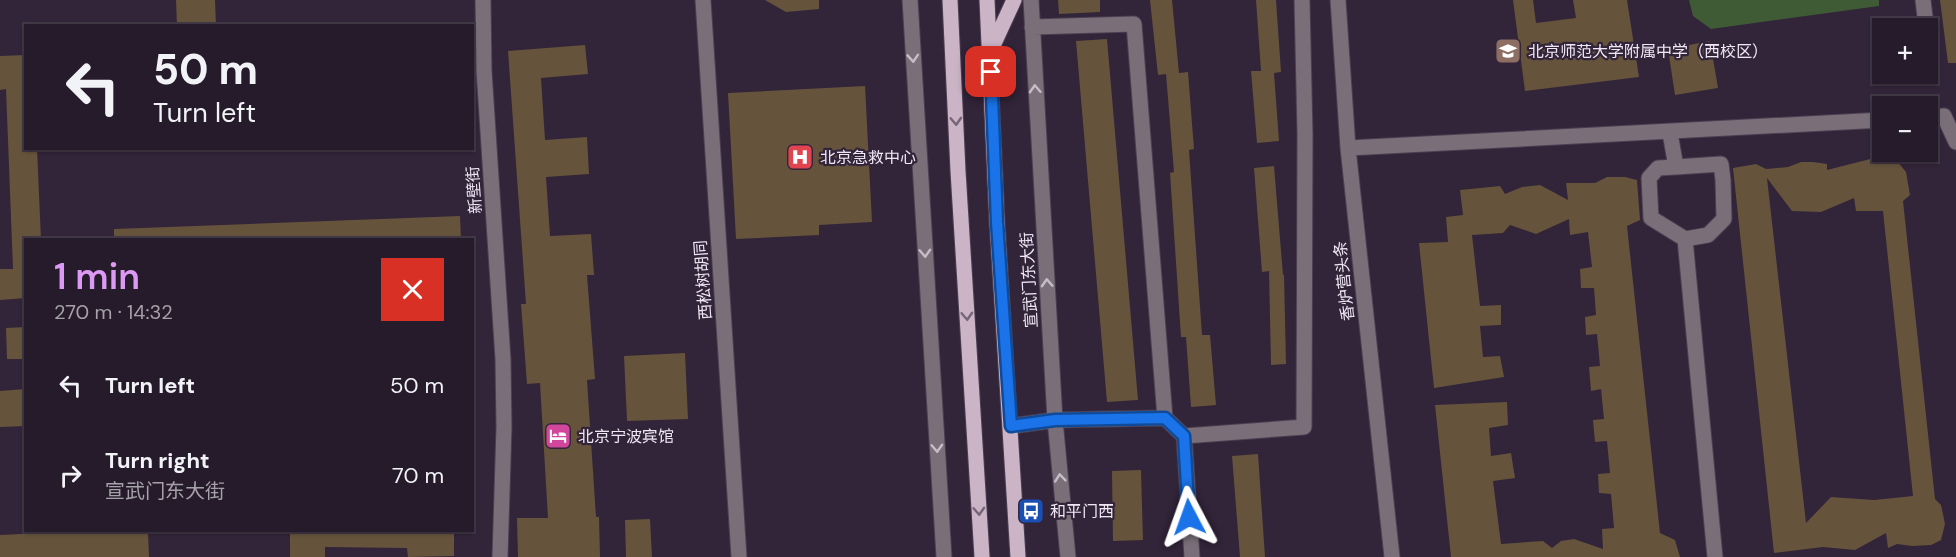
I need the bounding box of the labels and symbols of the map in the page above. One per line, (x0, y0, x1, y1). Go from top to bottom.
school or university icon: 北京师范大学附属中学（西校区） (1493, 36, 1523, 66)
place label: 北京师范大学附属中学（西校区） (1528, 41, 1768, 62)
pin (965, 46, 1016, 97)
one-way arrow (907, 54, 920, 63)
one-way arrow (1029, 84, 1042, 93)
one-way arrow (950, 117, 962, 126)
hospital icon: 北京急救中心 (785, 142, 815, 172)
place label: 北京急救中心 (820, 147, 916, 168)
street label: 新壁街 (462, 165, 486, 215)
street label: 宣武门东大街 (1016, 232, 1042, 328)
street label: 西松树胡同 (690, 239, 716, 321)
street label: 香炉营头条 (1329, 240, 1359, 322)
one-way arrow (919, 249, 932, 258)
one-way arrow (1040, 279, 1053, 288)
one-way arrow (960, 312, 973, 321)
hotel icon: 北京宁波宾馆 (543, 421, 573, 451)
place label: 北京宁波宾馆 (578, 426, 674, 447)
one-way arrow (930, 443, 943, 452)
one-way arrow (1055, 473, 1067, 482)
position arrow (1157, 485, 1221, 549)
bus stop icon: 和平门西 (1016, 496, 1046, 526)
place label: 和平门西 (1050, 501, 1114, 522)
one-way arrow (972, 506, 985, 515)

